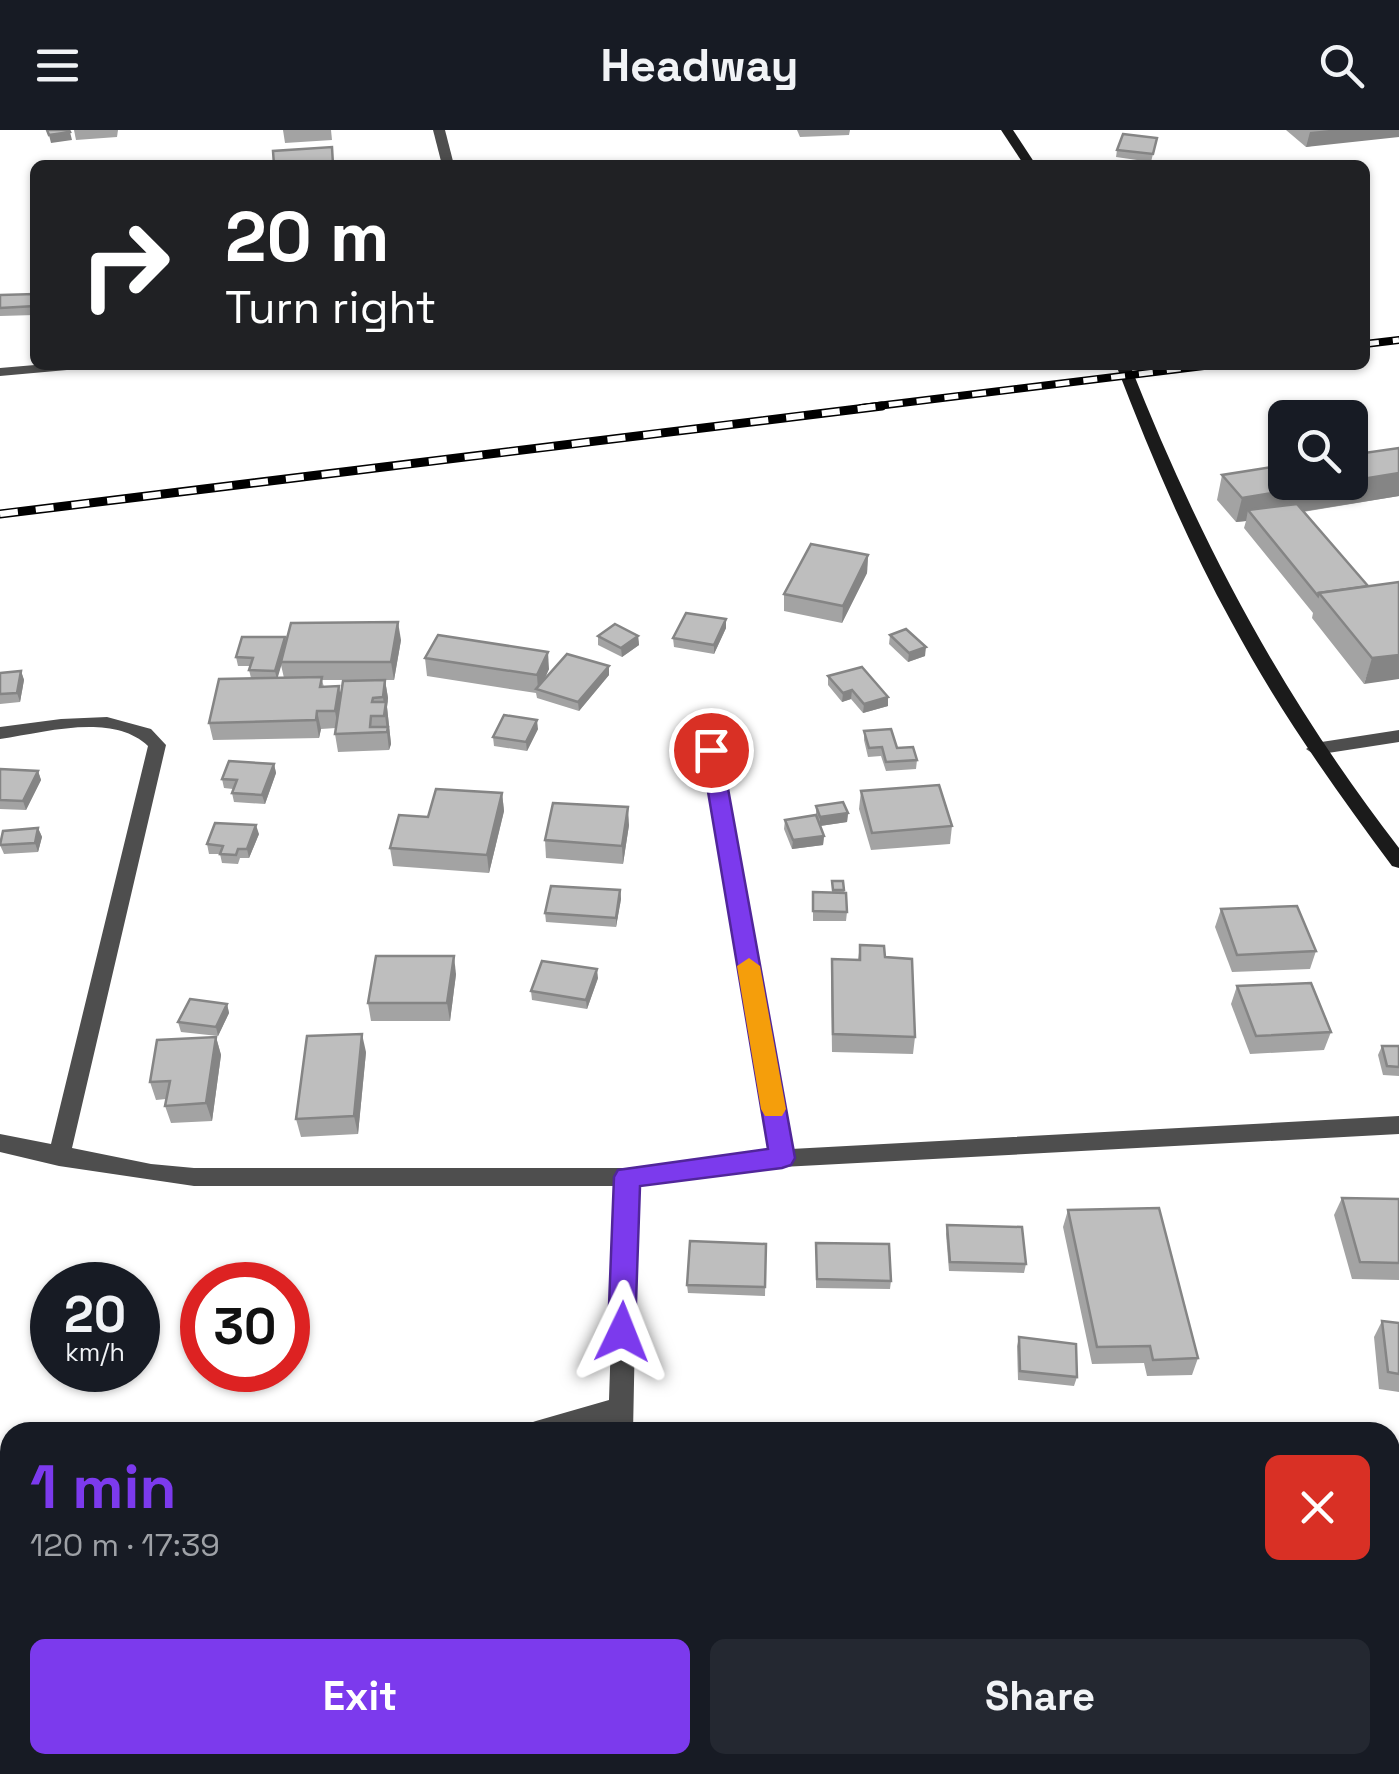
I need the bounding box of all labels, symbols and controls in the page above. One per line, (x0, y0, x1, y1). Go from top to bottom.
text: Headway (600, 37, 799, 94)
icon: menu (30, 38, 85, 93)
icon: search (1314, 38, 1369, 93)
text: 20 m (225, 192, 390, 281)
icon: right (60, 200, 190, 330)
text: Turn right (225, 279, 436, 336)
map controls (1268, 400, 1368, 500)
button: search (1268, 400, 1368, 500)
pin (669, 708, 754, 793)
icon: arrive (684, 723, 739, 778)
speed limit sign: 30 (180, 1262, 310, 1392)
position arrow (570, 1280, 674, 1384)
text: 20 (64, 1283, 126, 1347)
text: km/h (65, 1336, 125, 1368)
text: 1 min (30, 1449, 177, 1526)
button: close (1265, 1455, 1370, 1560)
text: 120 m · 17:39 (30, 1525, 220, 1565)
button: Exit (30, 1639, 690, 1754)
button: Share (710, 1639, 1370, 1754)

